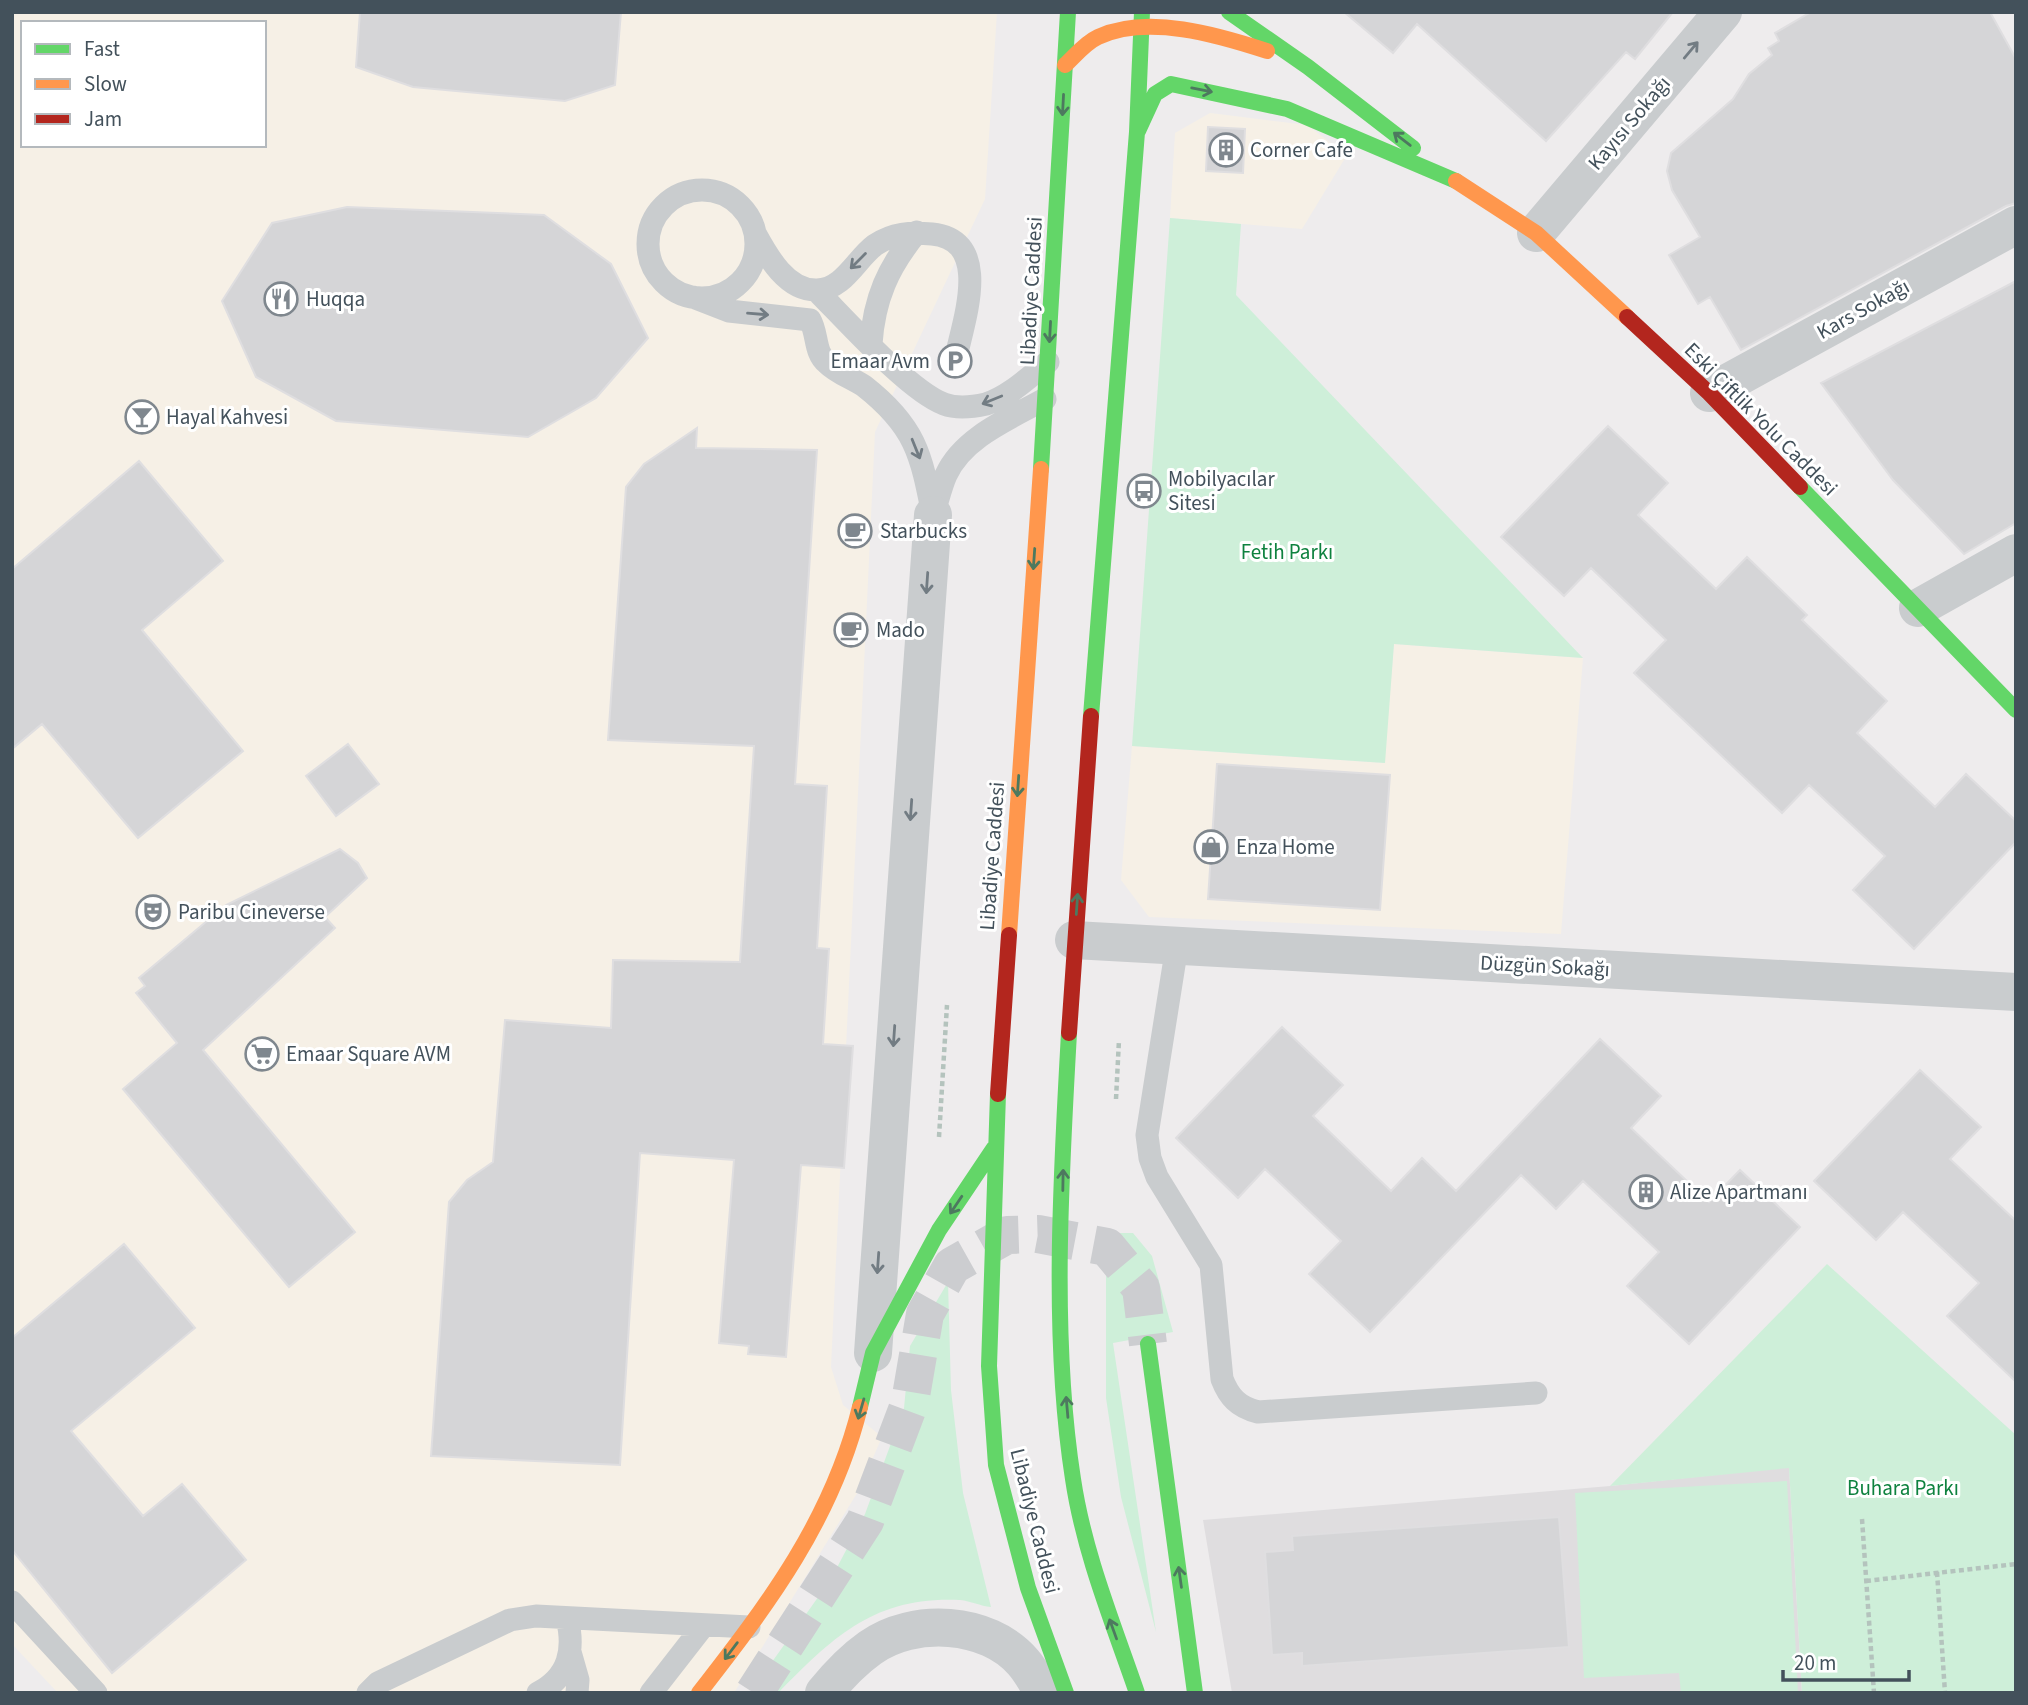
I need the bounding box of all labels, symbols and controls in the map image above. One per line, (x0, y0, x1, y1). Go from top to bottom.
legend (21, 21, 266, 147)
text: Fast (84, 34, 120, 64)
one-way arrow (1683, 41, 1699, 59)
text: Slow (84, 69, 127, 99)
street label: Kayısı Sokağı (1581, 69, 1677, 177)
one-way arrow (1190, 84, 1213, 97)
one-way arrow (1056, 93, 1069, 116)
text: Jam (84, 104, 122, 134)
building icon: Corner Cafe (1207, 131, 1245, 169)
one-way arrow (1394, 132, 1412, 147)
place label: Corner Cafe (1250, 135, 1353, 165)
street label: Libadiye Caddesi (1012, 216, 1050, 366)
one-way arrow (850, 253, 867, 270)
street label: Kars Sokağı (1811, 271, 1915, 347)
restaurant icon: Huqqa (262, 280, 300, 318)
place label: Huqqa (306, 284, 365, 314)
one-way arrow (746, 308, 769, 321)
one-way arrow (1043, 320, 1056, 343)
street label: Eski Çiftlik Yolu Caddesi (1678, 336, 1844, 502)
parking icon: Emaar Avm (936, 342, 974, 380)
place label: Emaar Avm (830, 346, 930, 376)
one-way arrow (982, 394, 1004, 407)
bar icon: Hayal Kahvesi (123, 398, 161, 436)
place label: Hayal Kahvesi (166, 402, 288, 432)
one-way arrow (911, 437, 924, 459)
place label: Mobilyacılar Sitesi (1168, 464, 1275, 518)
bus stop icon: Mobilyacılar Sitesi (1125, 472, 1163, 510)
cafe icon: Starbucks (836, 512, 874, 550)
place label: Starbucks (880, 516, 967, 546)
park label: Fetih Parkı (1241, 537, 1333, 567)
one-way arrow (1027, 547, 1040, 570)
one-way arrow (921, 571, 934, 594)
cafe icon: Mado (832, 611, 870, 649)
place label: Mado (876, 615, 925, 645)
one-way arrow (1011, 774, 1024, 797)
street label: Libadiye Caddesi (972, 781, 1012, 931)
one-way arrow (904, 798, 917, 820)
shop icon: Enza Home (1192, 828, 1230, 866)
place label: Enza Home (1236, 832, 1335, 862)
theatre icon: Paribu Cineverse (134, 893, 172, 931)
one-way arrow (1071, 893, 1084, 915)
place label: Paribu Cineverse (178, 897, 325, 927)
street label: Düzgün Sokağı (1479, 948, 1611, 984)
one-way arrow (887, 1025, 900, 1047)
supermarket icon: Emaar Square AVM (243, 1035, 281, 1073)
place label: Emaar Square AVM (286, 1039, 451, 1069)
one-way arrow (1056, 1168, 1070, 1191)
building icon: Alize Apartmanı (1627, 1173, 1665, 1211)
place label: Alize Apartmanı (1670, 1177, 1808, 1207)
one-way arrow (949, 1195, 963, 1214)
one-way arrow (872, 1252, 885, 1275)
one-way arrow (1060, 1396, 1073, 1419)
one-way arrow (854, 1397, 867, 1420)
street label: Libadiye Caddesi (1002, 1445, 1068, 1597)
park label: Buhara Parkı (1847, 1473, 1959, 1503)
one-way arrow (1173, 1566, 1186, 1588)
one-way arrow (1105, 1618, 1118, 1640)
scale bar (1783, 1638, 1909, 1682)
one-way arrow (724, 1641, 739, 1659)
text: 20 m (1794, 1648, 1836, 1678)

